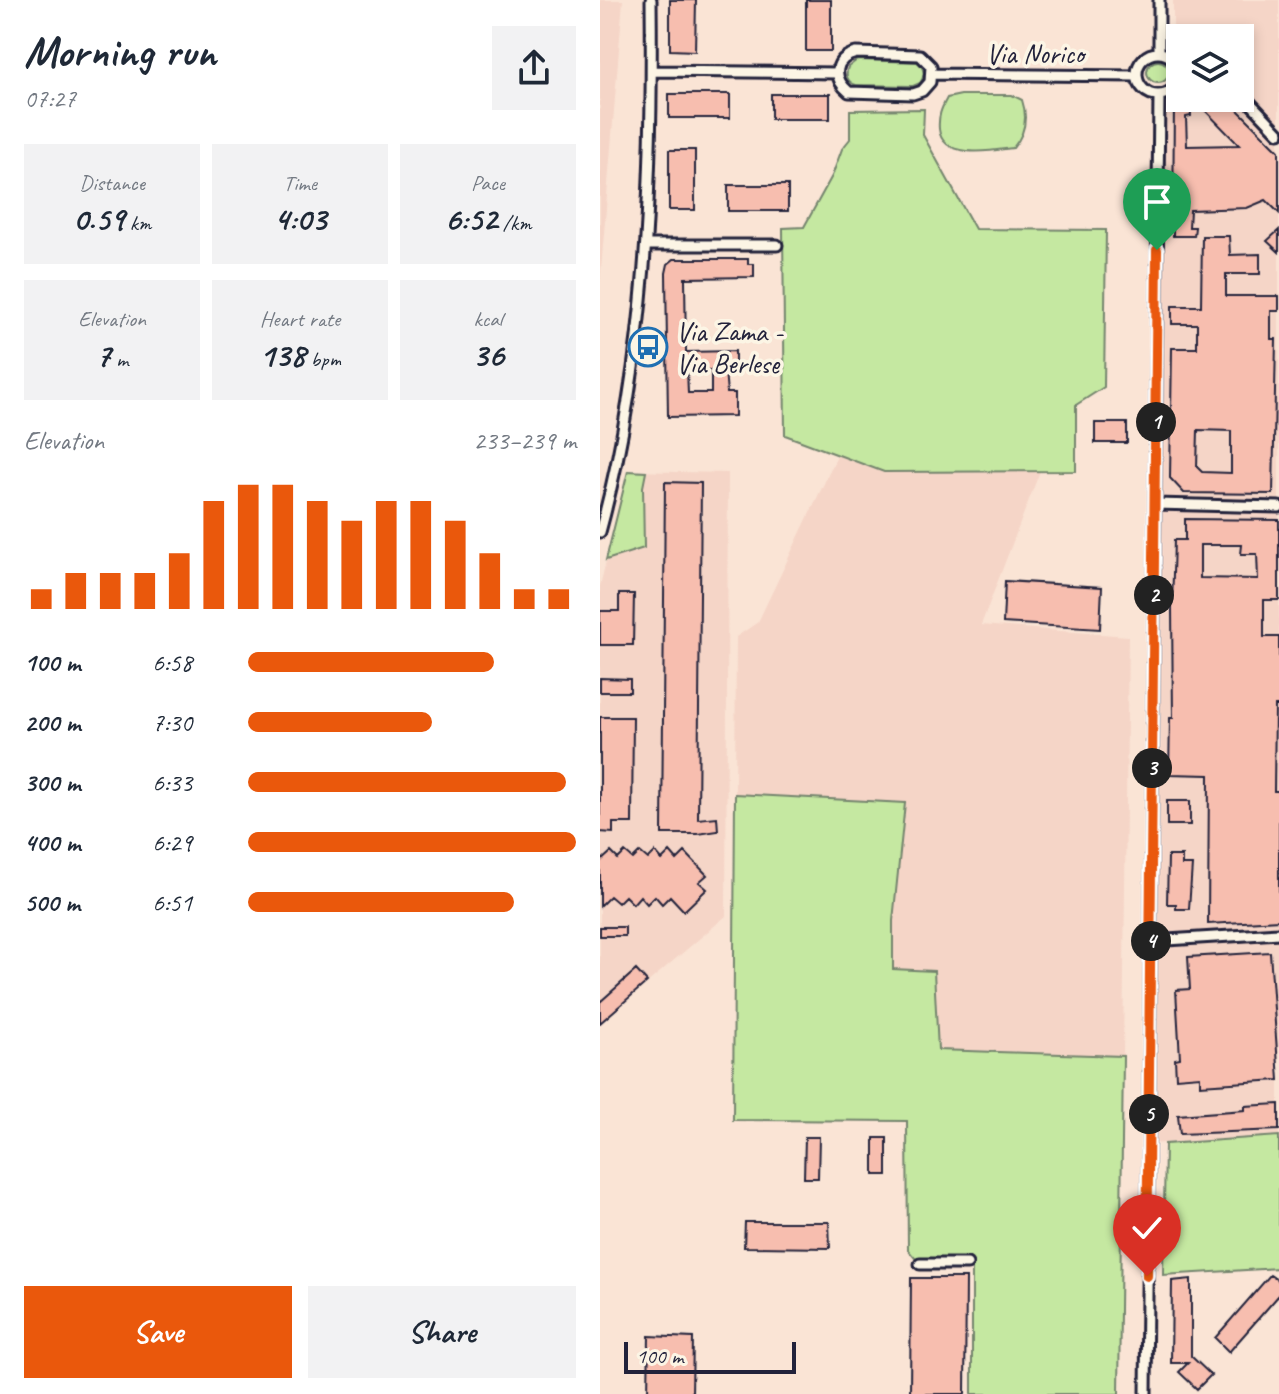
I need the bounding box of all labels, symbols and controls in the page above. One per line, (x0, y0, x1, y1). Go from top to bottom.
text: Morning run (24, 24, 216, 79)
map controls (1166, 24, 1254, 112)
button: layers (1166, 24, 1254, 112)
button: share (492, 26, 576, 110)
street label: Via Norico (986, 36, 1087, 71)
text: 07:27 (24, 82, 76, 115)
pin (1123, 168, 1191, 250)
text: Distance (79, 169, 145, 197)
text: Time (283, 169, 317, 197)
text: Pace (471, 169, 505, 197)
icon: arrive (1135, 180, 1179, 224)
text: 0.59 (73, 197, 124, 240)
text: 4:03 (274, 197, 326, 240)
text: 6:52 (445, 197, 497, 240)
text: km (124, 209, 151, 237)
text: /km (497, 209, 531, 237)
text: Elevation (78, 305, 146, 333)
text: Heart rate (260, 305, 340, 333)
text: kcal (473, 305, 503, 333)
place label: Via Zama - Via Berlese (676, 314, 785, 381)
bus stop icon: Via Zama - Via Berlese (627, 326, 669, 368)
text: 7 (96, 333, 111, 376)
text: 138 (259, 333, 305, 376)
text: 36 (472, 333, 504, 376)
text: m (111, 345, 128, 373)
text: bpm (305, 345, 341, 373)
pin: 1 (1136, 402, 1176, 442)
text: 1 (1151, 408, 1161, 436)
text: Elevation (24, 424, 104, 457)
text: 233–239 m (473, 424, 576, 457)
pin: 2 (1134, 575, 1174, 615)
text: 2 (1149, 581, 1159, 609)
text: 100 m (24, 646, 80, 679)
text: 6:58 (152, 646, 192, 679)
text: 200 m (24, 706, 80, 739)
text: 7:30 (152, 706, 192, 739)
pin: 3 (1132, 748, 1172, 788)
text: 3 (1147, 754, 1157, 782)
text: 300 m (24, 766, 80, 799)
text: 6:33 (152, 766, 192, 799)
text: 400 m (24, 826, 80, 859)
text: 6:29 (152, 826, 192, 859)
text: 500 m (24, 886, 80, 919)
text: 6:51 (152, 886, 192, 919)
pin: 4 (1131, 921, 1171, 961)
text: 4 (1146, 927, 1156, 955)
pin: 5 (1129, 1094, 1169, 1134)
text: 5 (1144, 1100, 1154, 1128)
pin (1113, 1194, 1181, 1276)
icon: check (1125, 1206, 1169, 1250)
button: Save (24, 1286, 292, 1378)
button: Share (308, 1286, 576, 1378)
scale bar (624, 1338, 796, 1374)
text: 100 m (636, 1342, 683, 1370)

